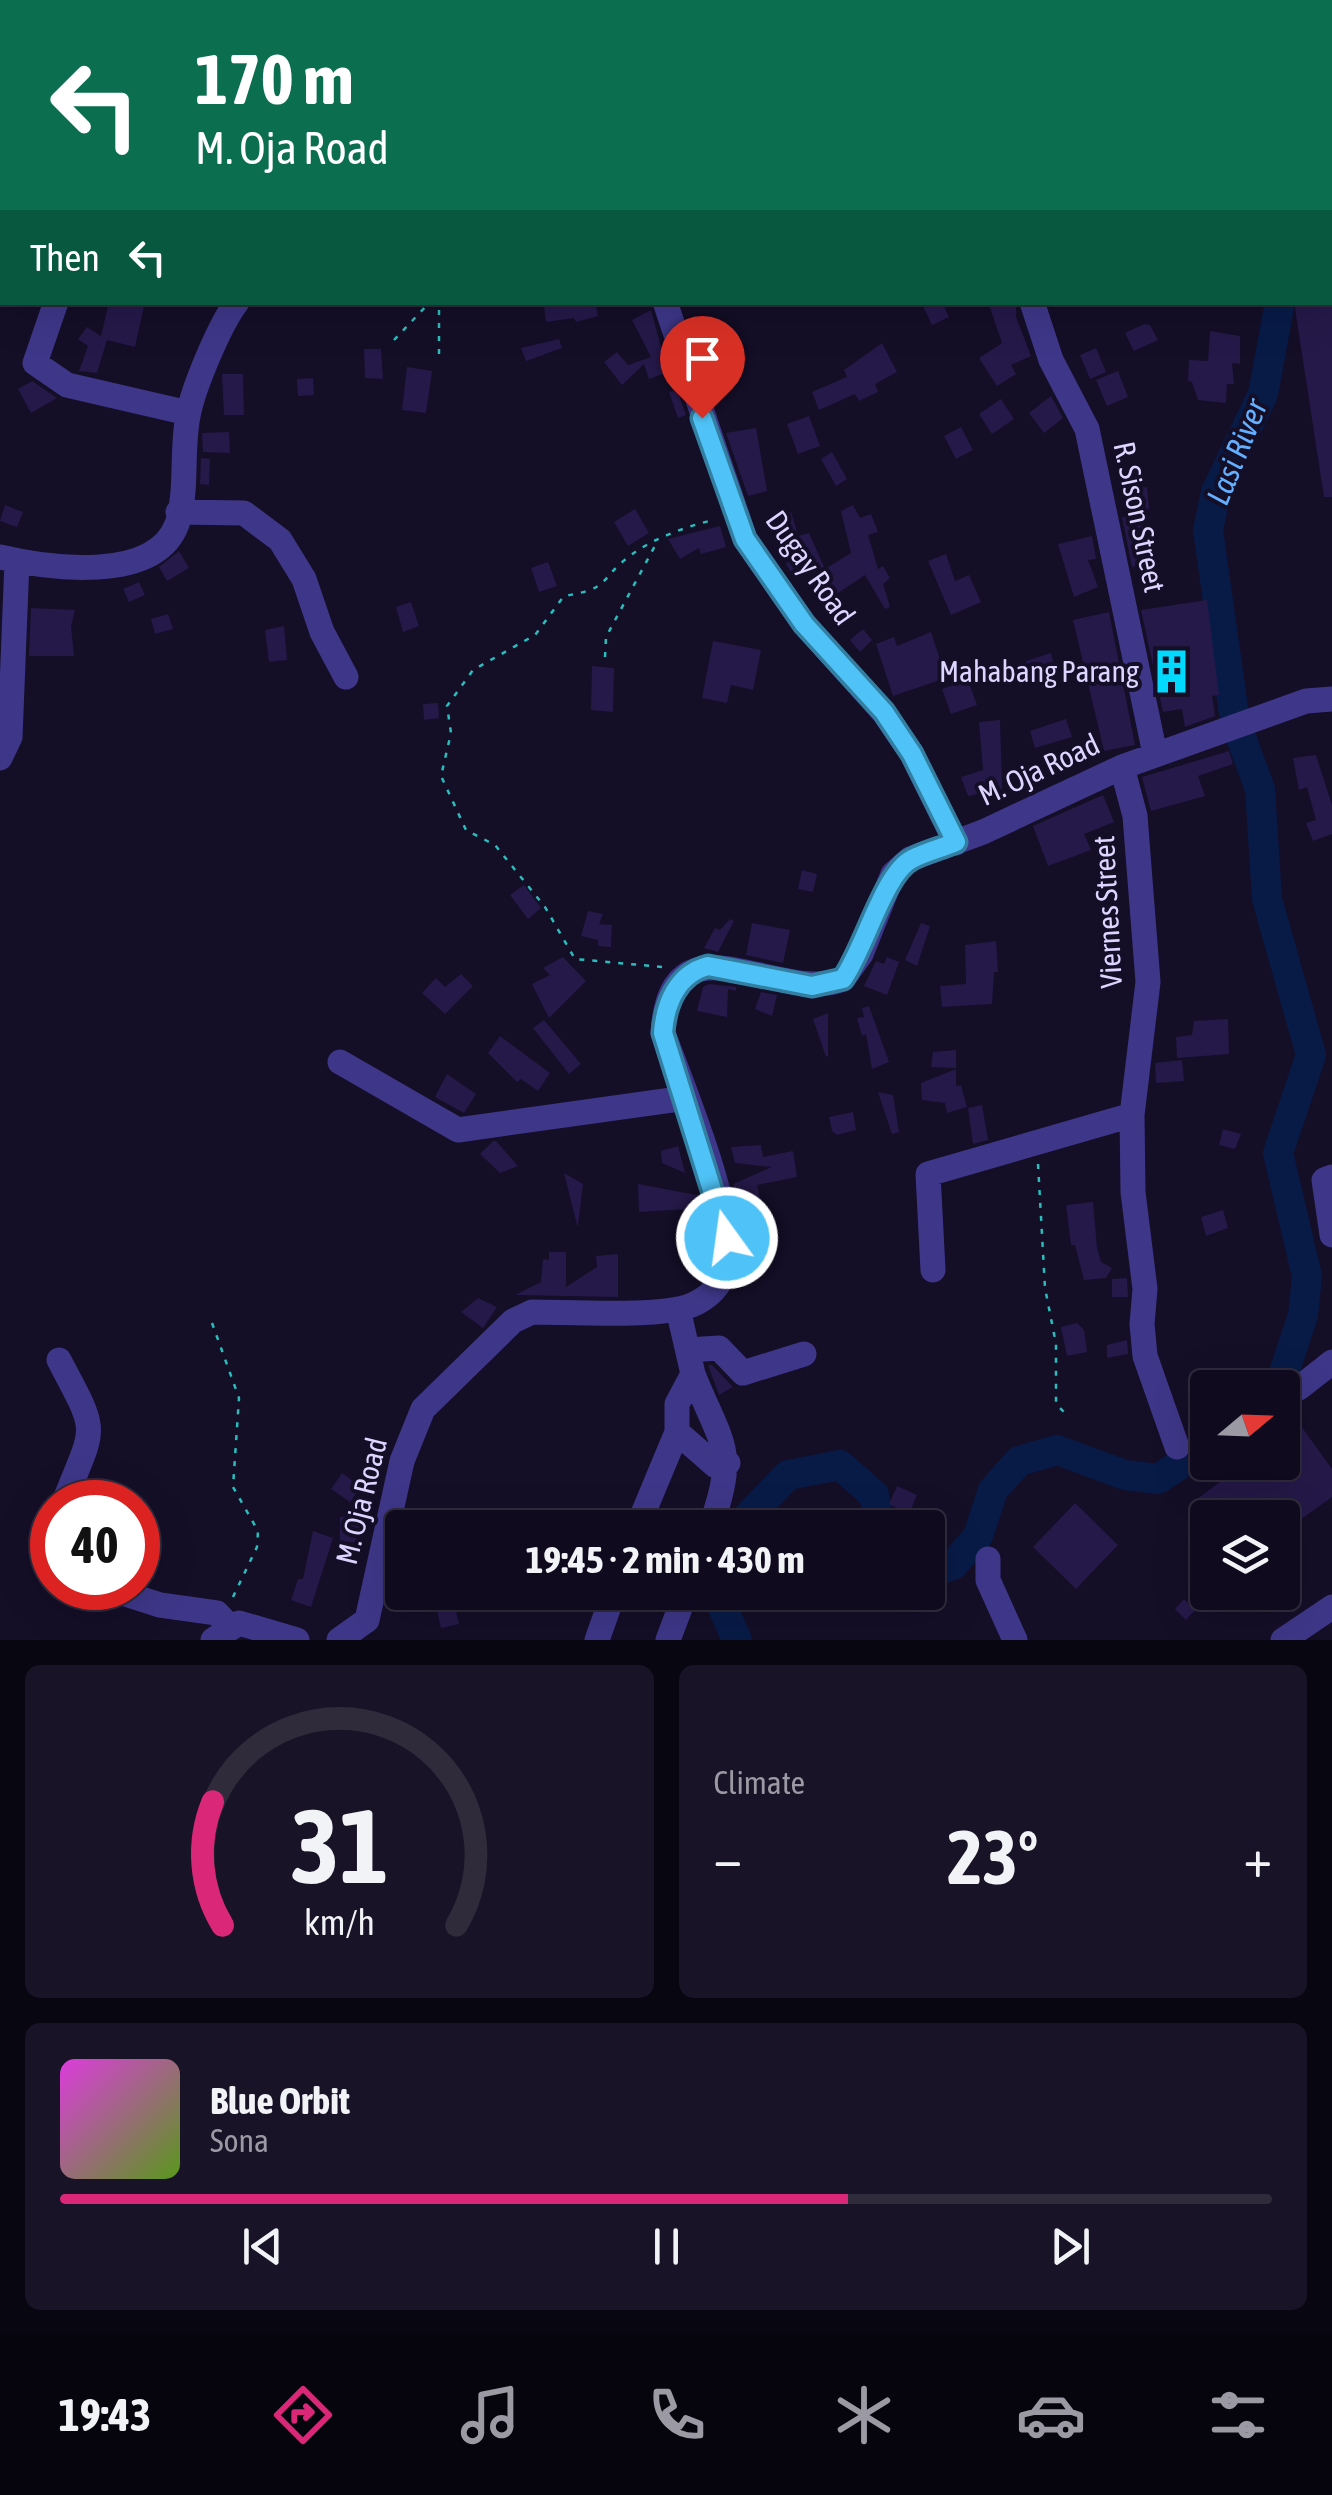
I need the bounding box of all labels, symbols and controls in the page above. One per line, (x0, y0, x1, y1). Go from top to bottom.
text: 170 m (195, 39, 354, 119)
icon: left (30, 40, 160, 170)
text: M. Oja Road (195, 122, 389, 174)
icon: left (120, 230, 175, 285)
text: Then (30, 236, 100, 279)
pin (660, 316, 745, 419)
icon: arrive (675, 331, 730, 386)
water label: Lasi River (1199, 392, 1275, 510)
street label: R. Sison Street (1107, 438, 1173, 595)
street label: Dugay Road (759, 504, 862, 631)
building icon: Mahabang Parang (1148, 648, 1196, 696)
place label: Mahabang Parang (939, 654, 1139, 688)
street label: M. Oja Road (973, 726, 1104, 812)
street label: Viernes Street (1086, 835, 1128, 989)
position arrow (675, 1186, 779, 1290)
north arrow (1190, 1370, 1300, 1480)
map controls (1190, 1370, 1300, 1610)
street label: M. Oja Road (329, 1434, 393, 1568)
speed limit sign: 40 (30, 1480, 160, 1610)
button: layers (1190, 1500, 1300, 1610)
text: 19:45 · 2 min · 430 m (525, 1538, 805, 1581)
text: Climate (714, 1764, 805, 1801)
text: 31 (290, 1786, 388, 1905)
text: 23° (947, 1814, 1038, 1900)
text: − (714, 1826, 742, 1889)
text: + (1243, 1826, 1272, 1889)
text: km/h (304, 1902, 375, 1943)
text: Blue Orbit (210, 2079, 350, 2122)
text: Sona (210, 2122, 269, 2159)
icon: previous (235, 2219, 290, 2274)
icon: pause (639, 2219, 694, 2274)
icon: next (1043, 2219, 1098, 2274)
icon: directions (268, 2380, 338, 2450)
icon: music (455, 2380, 525, 2450)
icon: phone (642, 2380, 712, 2450)
icon: climate (829, 2380, 899, 2450)
icon: car (1016, 2380, 1086, 2450)
icon: filters (1203, 2380, 1273, 2450)
text: 19:43 (59, 2389, 151, 2441)

